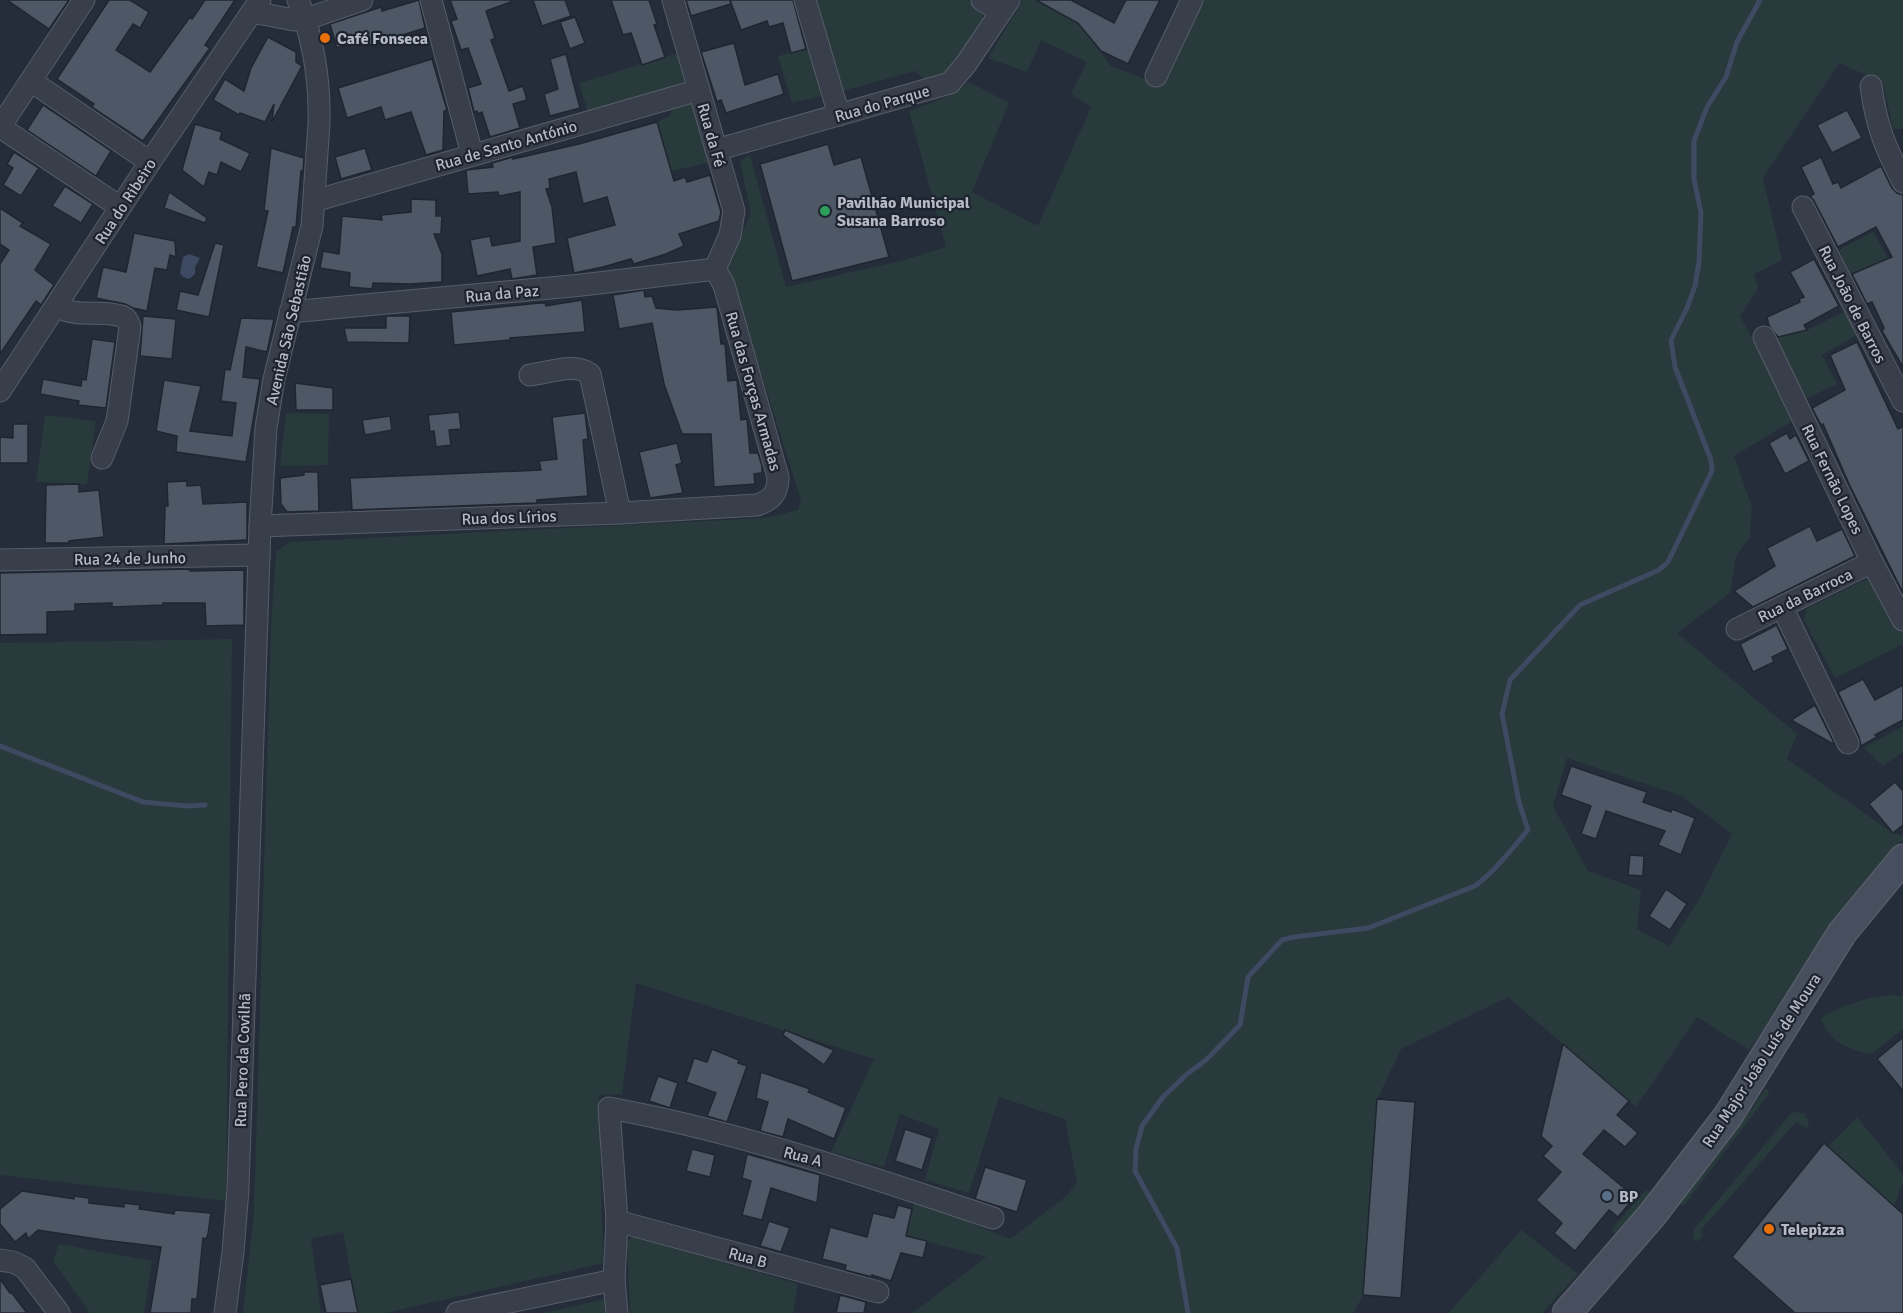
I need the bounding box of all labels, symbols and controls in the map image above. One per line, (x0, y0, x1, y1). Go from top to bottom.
place label: Café Fonseca (337, 29, 428, 49)
marker: Café Fonseca (318, 31, 332, 45)
street label: Rua do Parque (833, 81, 932, 127)
street label: Rua da Fé (692, 101, 730, 170)
street label: Rua de Santo António (433, 116, 579, 176)
street label: Rua do Ribeiro (91, 155, 161, 248)
place label: Pavilhão Municipal Susana Barroso (837, 193, 970, 231)
marker: Pavilhão Municipal Susana Barroso (818, 204, 832, 218)
street label: Rua João de Barros (1814, 242, 1890, 367)
street label: Avenida São Sebastião (262, 253, 316, 407)
street label: Rua da Paz (464, 281, 540, 307)
street label: Rua das Forças Armadas (721, 309, 785, 473)
street label: Rua Fernão Lopes (1797, 421, 1867, 538)
street label: Rua dos Lírios (461, 506, 557, 530)
street label: Rua 24 de Junho (74, 548, 186, 570)
street label: Rua da Barroca (1755, 564, 1856, 627)
street label: Rua Major João Luís de Moura (1698, 970, 1826, 1151)
street label: Rua Pero da Covilhã (231, 992, 255, 1128)
street label: Rua A (781, 1142, 825, 1172)
place label: BP (1619, 1187, 1638, 1207)
marker: BP (1600, 1189, 1614, 1203)
place label: Telepizza (1781, 1220, 1844, 1240)
marker: Telepizza (1762, 1222, 1776, 1236)
street label: Rua B (726, 1243, 769, 1273)

